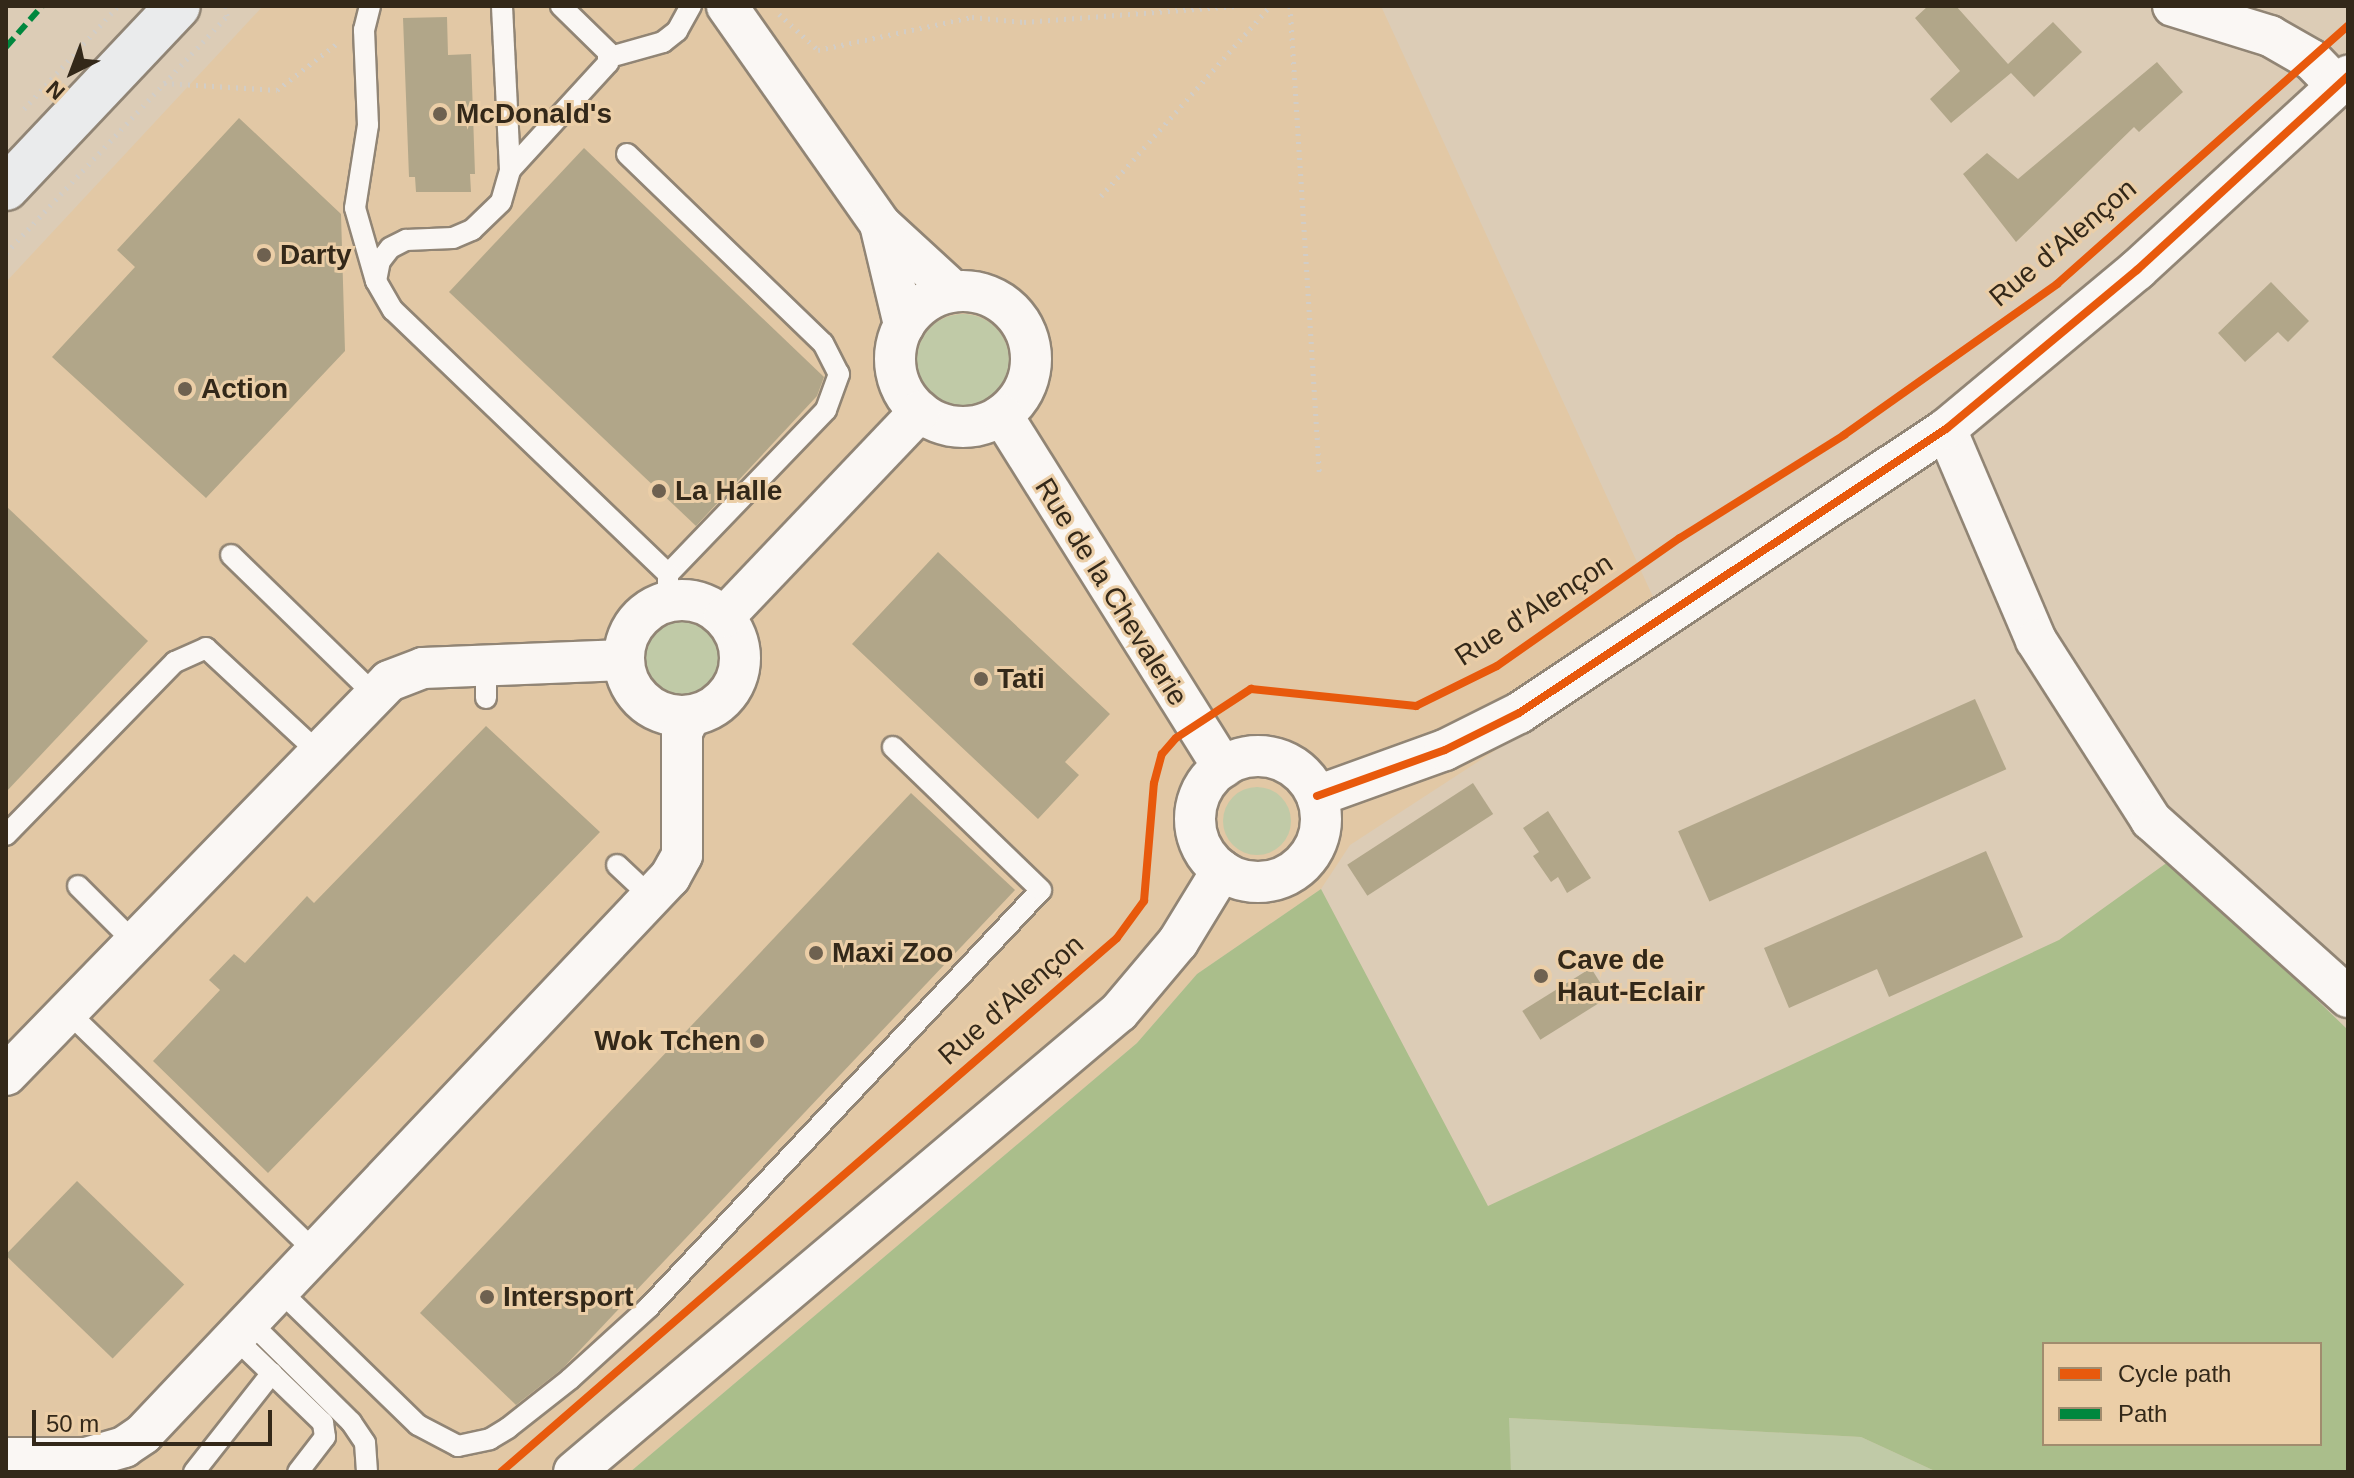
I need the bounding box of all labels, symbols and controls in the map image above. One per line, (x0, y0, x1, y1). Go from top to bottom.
north arrow (32, 32, 112, 112)
text: N (41, 76, 70, 105)
place label: McDonald's (456, 97, 612, 131)
marker: McDonald's (431, 105, 449, 123)
street label: Rue d'Alençon (1983, 172, 2143, 314)
place label: Darty (280, 238, 352, 272)
marker: Darty (255, 246, 273, 264)
place label: Action (201, 372, 288, 406)
marker: Action (176, 380, 194, 398)
street label: Rue de la Chevalerie (1027, 472, 1195, 712)
place label: La Halle (675, 474, 782, 508)
marker: La Halle (650, 482, 668, 500)
street label: Rue d'Alençon (1449, 547, 1619, 673)
place label: Tati (997, 662, 1045, 696)
marker: Tati (972, 670, 990, 688)
street label: Rue d'Alençon (932, 928, 1090, 1072)
place label: Maxi Zoo (832, 936, 953, 970)
place label: Cave de Haut-Eclair (1557, 943, 1705, 1009)
marker: Maxi Zoo (807, 944, 825, 962)
marker: Cave de Haut-Eclair (1532, 967, 1550, 985)
place label: Wok Tchen (594, 1024, 741, 1058)
marker: Wok Tchen (748, 1032, 766, 1050)
place label: Intersport (503, 1280, 634, 1314)
marker: Intersport (478, 1288, 496, 1306)
legend (2042, 1342, 2322, 1446)
text: Cycle path (2118, 1360, 2231, 1387)
scale bar (36, 1394, 276, 1444)
text: Path (2118, 1400, 2167, 1427)
text: 50 m (46, 1410, 99, 1437)

